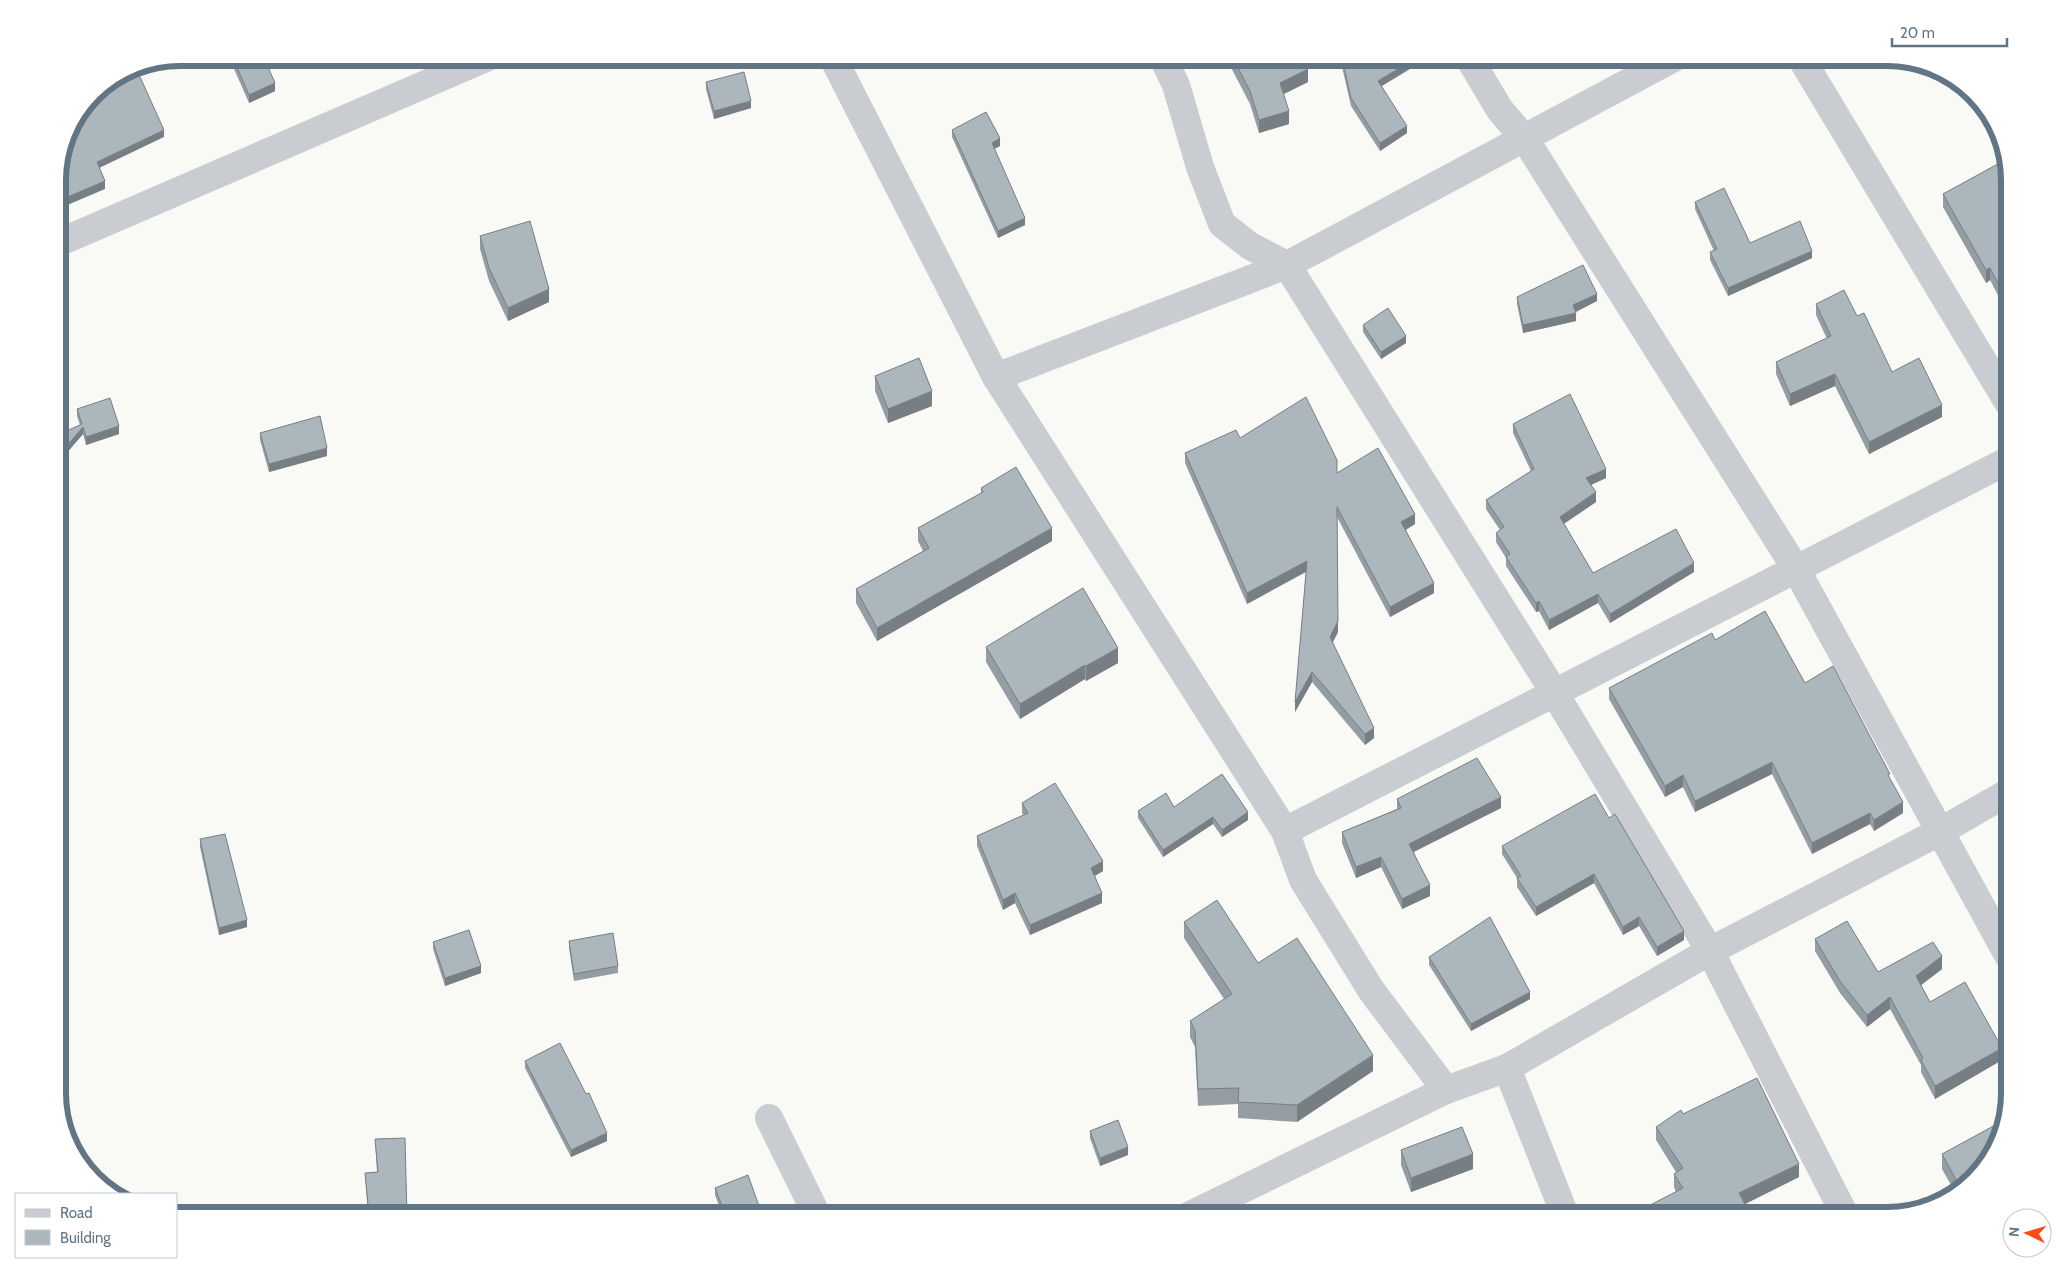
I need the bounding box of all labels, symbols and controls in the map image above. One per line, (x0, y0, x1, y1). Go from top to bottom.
scale bar (1892, 15, 2007, 47)
text: 20 m (1900, 24, 1935, 42)
legend (15, 1193, 178, 1258)
text: Road (60, 1204, 93, 1222)
north arrow (2002, 1208, 2052, 1258)
text: N (2005, 1226, 2023, 1238)
text: Building (60, 1229, 111, 1247)

